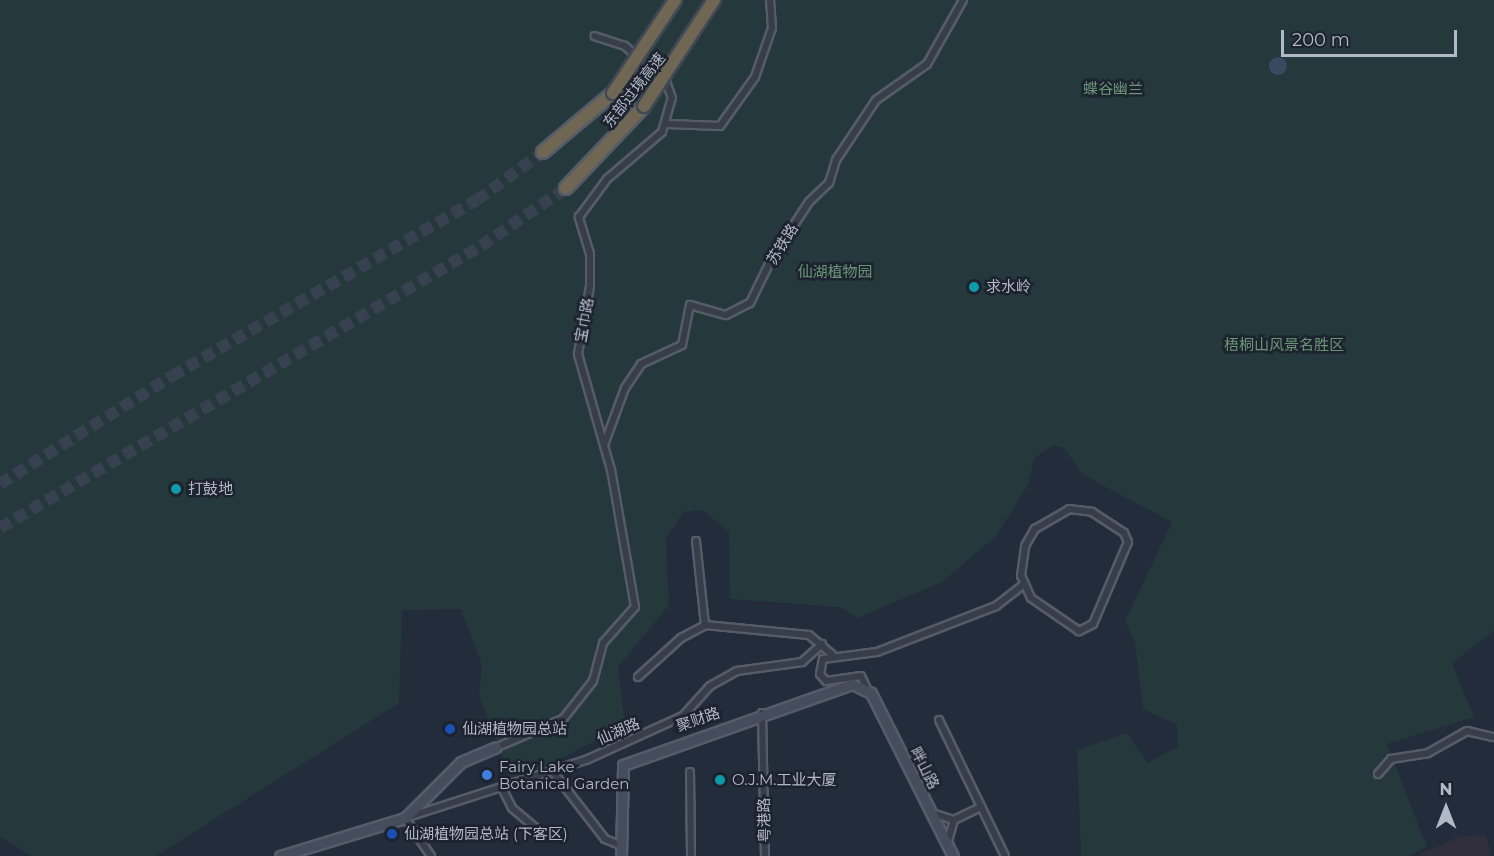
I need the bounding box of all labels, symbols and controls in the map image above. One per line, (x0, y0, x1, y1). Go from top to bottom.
scale bar (1284, 18, 1460, 56)
text: 200 m (1292, 29, 1350, 51)
street label: 东部过境高速 (599, 49, 669, 131)
park label: 蝶谷幽兰 (1083, 80, 1143, 98)
street label: 苏铁路 (762, 220, 802, 268)
park label: 仙湖植物园 (798, 263, 872, 281)
place label: 求水岭 (986, 278, 1031, 296)
marker: 求水岭 (967, 280, 981, 294)
street label: 宝巾路 (571, 296, 597, 344)
park label: 梧桐山风景名胜区 (1224, 336, 1344, 354)
place label: 打鼓地 (188, 480, 233, 498)
marker: 打鼓地 (169, 482, 183, 496)
street label: 聚财路 (674, 703, 722, 735)
street label: 仙湖路 (594, 714, 642, 748)
place label: 仙湖植物园总站 (462, 720, 567, 738)
marker: 仙湖植物园总站 (443, 722, 457, 736)
street label: 畔山路 (907, 744, 943, 792)
place label: Fairy Lake Botanical Garden (499, 757, 629, 792)
marker: Fairy Lake Botanical Garden (480, 768, 494, 782)
place label: O.J.M.工业大厦 (732, 771, 836, 789)
marker: O.J.M.工业大厦 (713, 773, 727, 787)
north arrow (1416, 778, 1476, 838)
text: N (1440, 780, 1452, 799)
street label: 粤港路 (755, 797, 773, 843)
place label: 仙湖植物园总站 (下客区) (404, 825, 568, 843)
marker: 仙湖植物园总站 (下客区) (385, 827, 399, 841)

